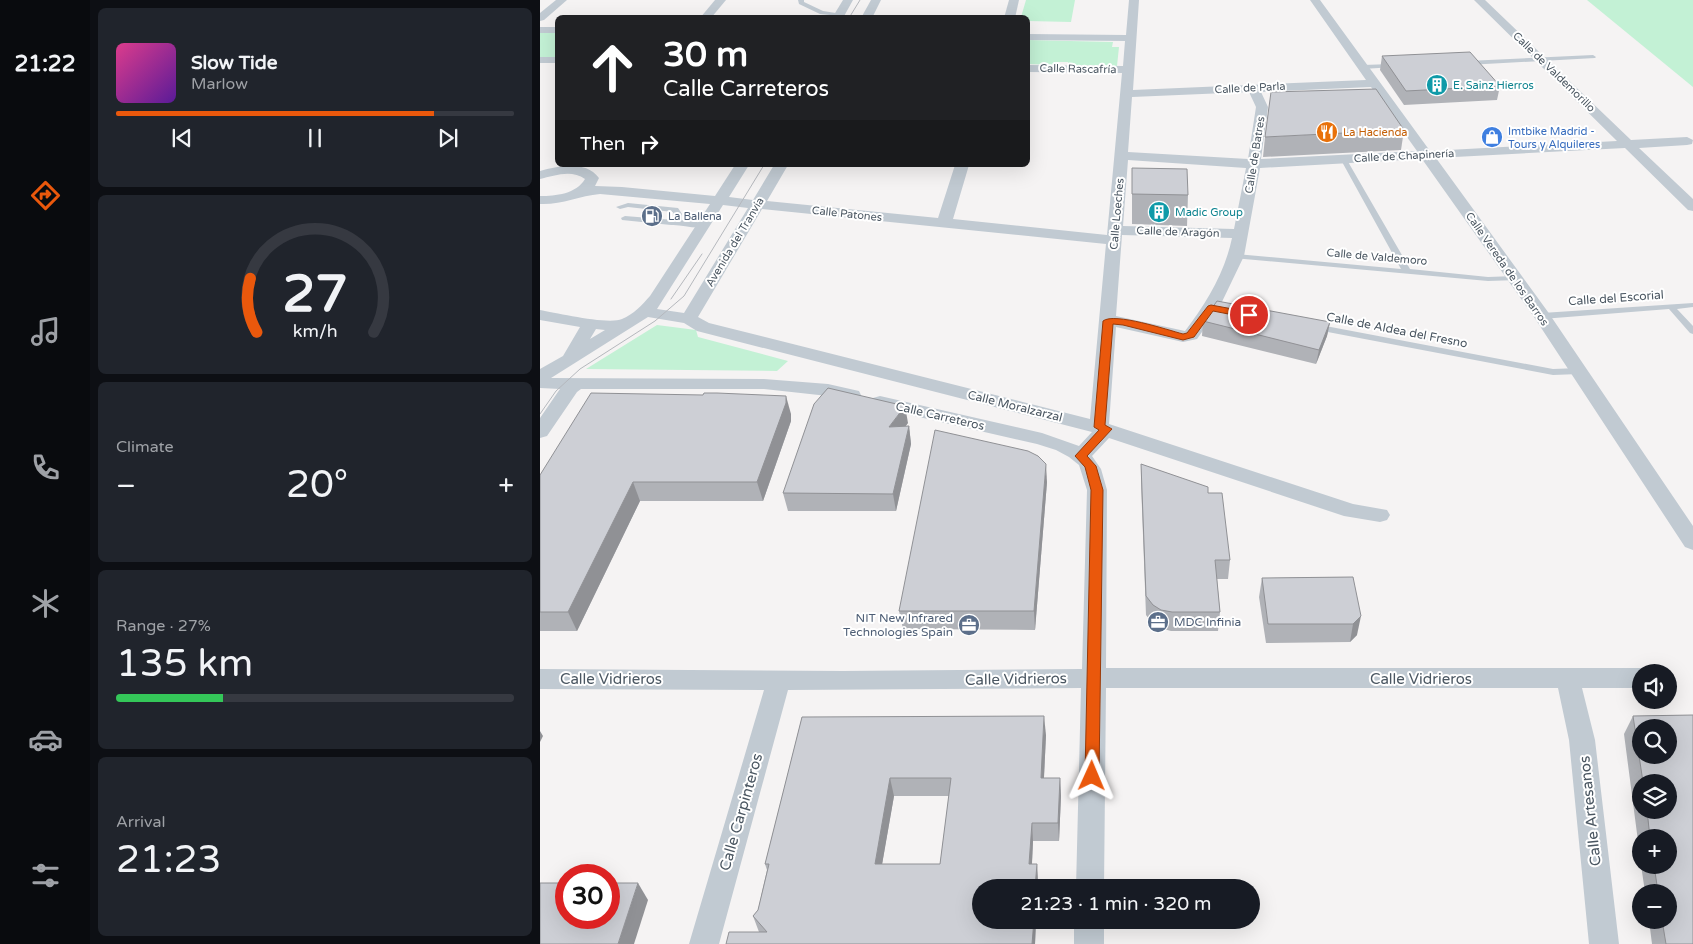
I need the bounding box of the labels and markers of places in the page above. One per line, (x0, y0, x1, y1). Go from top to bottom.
building icon: E. Sainz Hierros (1425, 73, 1449, 97)
place label: E. Sainz Hierros (1453, 79, 1534, 92)
restaurant icon: La Hacienda (1315, 120, 1339, 144)
shop icon: Imtbike Madrid - Tours y Alquileres (1480, 125, 1504, 149)
place label: Imtbike Madrid - Tours y Alquileres (1508, 125, 1600, 151)
place label: La Hacienda (1343, 126, 1408, 139)
building icon: Madic Group (1147, 200, 1171, 224)
fuel station icon: La Ballena (640, 204, 664, 228)
place label: Madic Group (1175, 206, 1243, 219)
place label: La Ballena (668, 210, 722, 223)
pin (1228, 294, 1270, 336)
office icon: MDC Infinia (1146, 610, 1170, 634)
place label: NIT New Infrared Technologies Spain (843, 611, 953, 639)
office icon: NIT New Infrared Technologies Spain (957, 613, 981, 637)
place label: MDC Infinia (1174, 615, 1241, 629)

